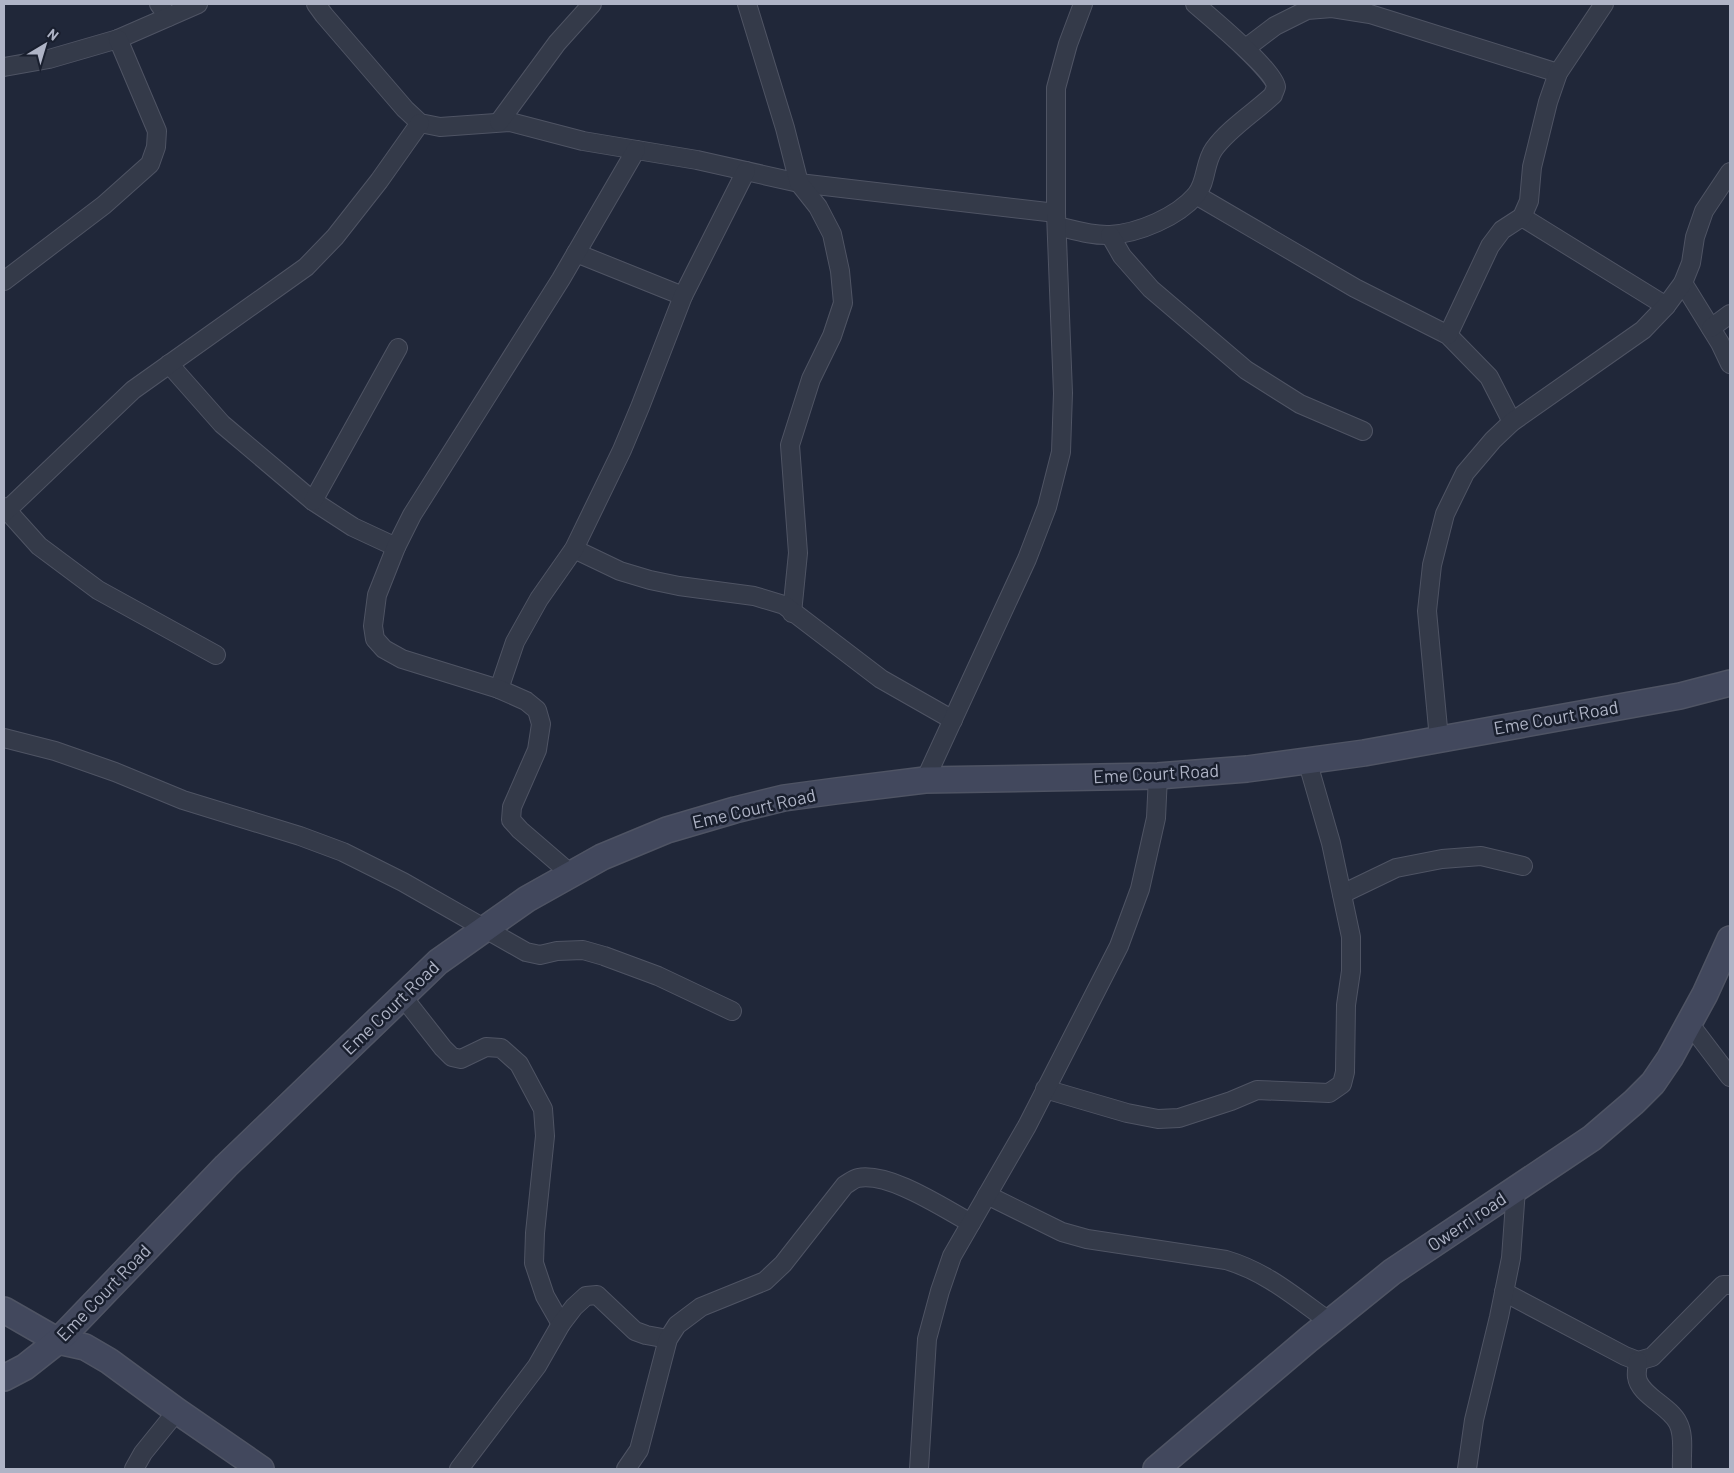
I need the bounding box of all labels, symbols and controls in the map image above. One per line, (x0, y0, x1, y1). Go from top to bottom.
north arrow (20, 20, 70, 70)
text: N (44, 25, 62, 44)
street label: Eme Court Road (1492, 695, 1620, 739)
street label: Eme Court Road (1092, 759, 1219, 787)
street label: Eme Court Road (690, 783, 818, 833)
street label: Eme Court Road (337, 956, 443, 1059)
street label: Owerri road (1423, 1187, 1510, 1255)
street label: Eme Court Road (52, 1239, 155, 1345)

